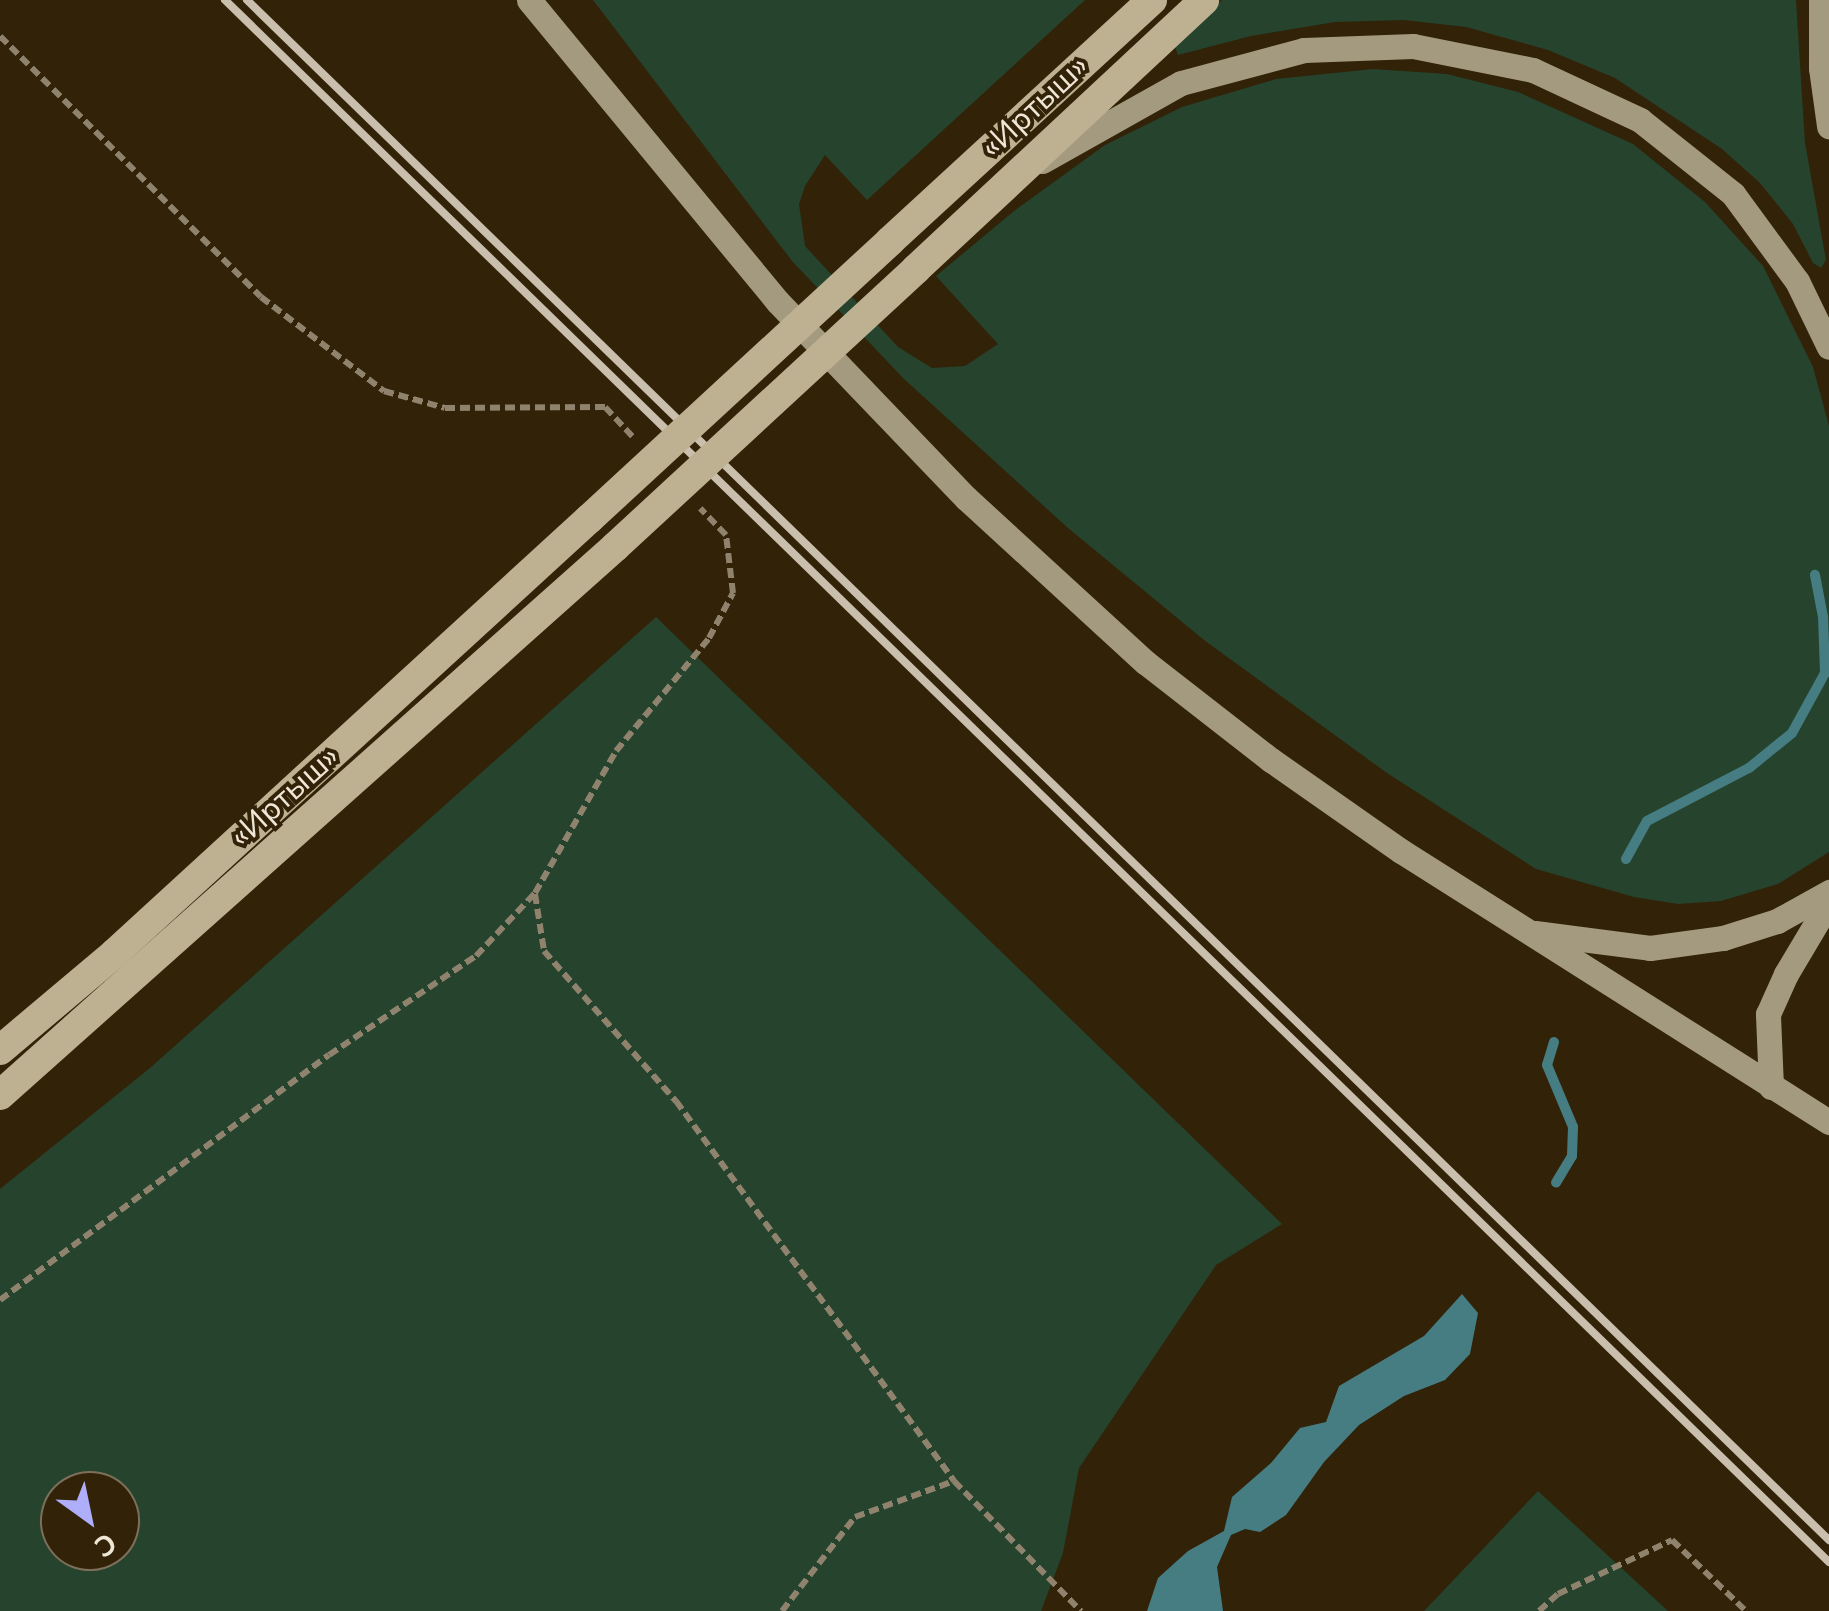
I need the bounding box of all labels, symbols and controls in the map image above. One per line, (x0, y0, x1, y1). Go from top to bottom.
street label: «Иртыш» (973, 47, 1097, 167)
street label: «Иртыш» (222, 738, 348, 856)
north arrow (40, 1471, 140, 1571)
text: С (87, 1523, 124, 1566)

